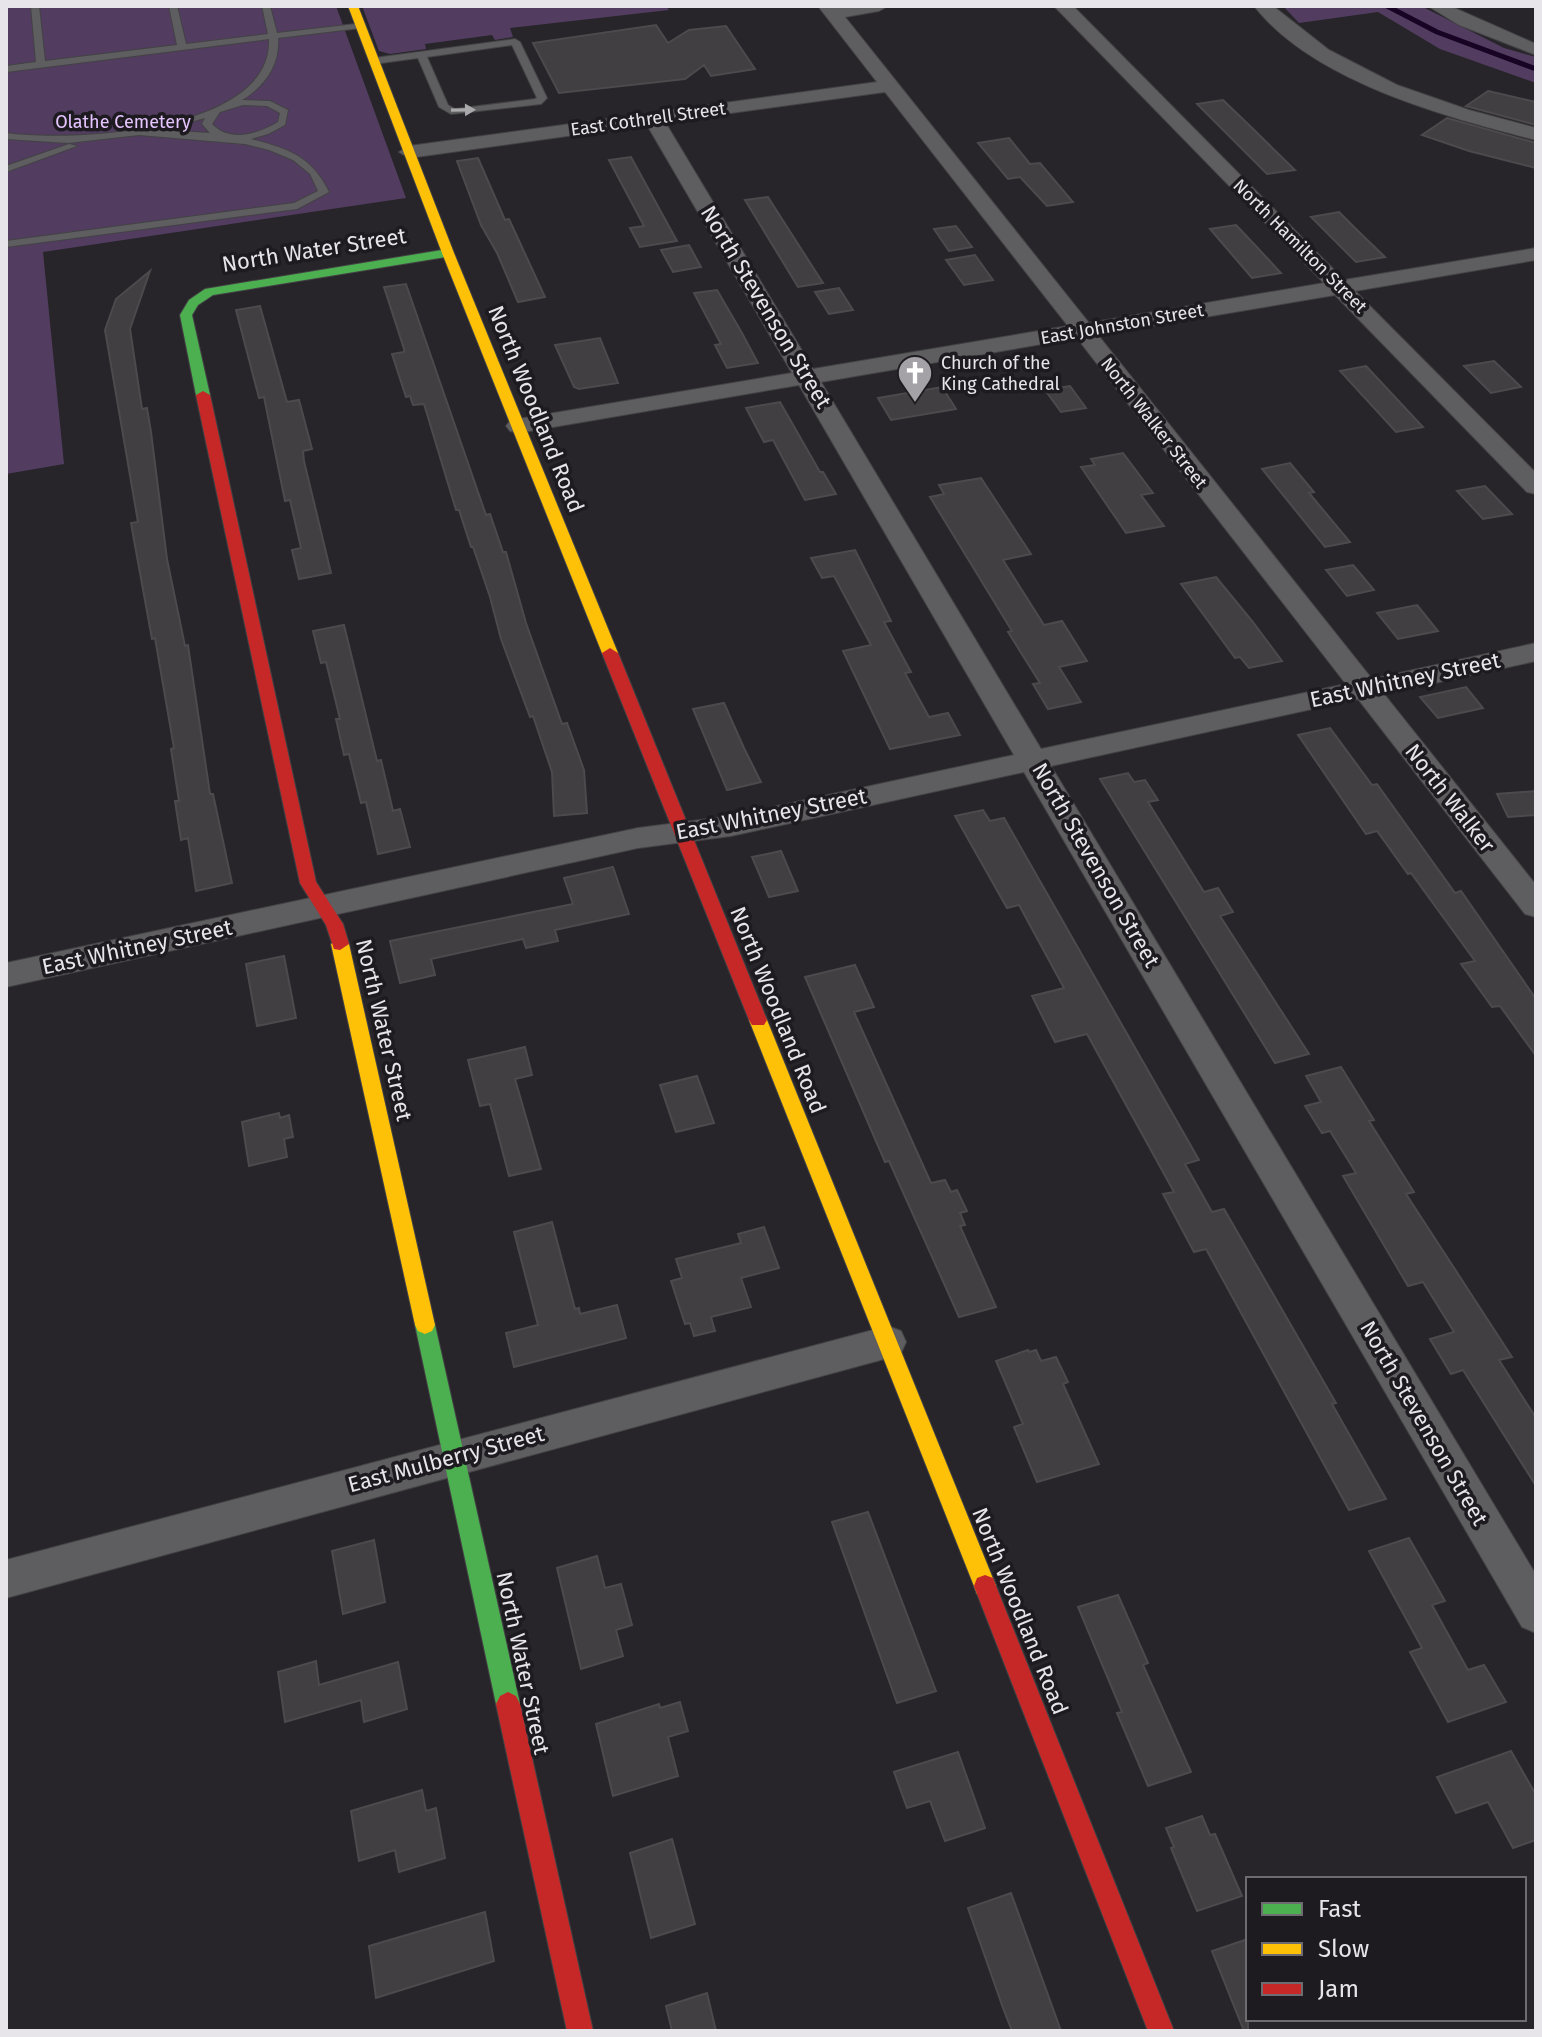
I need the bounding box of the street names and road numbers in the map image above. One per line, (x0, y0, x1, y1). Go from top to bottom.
street label: East Cothrell Street (569, 97, 727, 141)
street label: North Hamilton Street (1228, 174, 1372, 318)
street label: North Stevenson Street (695, 201, 837, 413)
street label: North Water Street (220, 222, 408, 278)
street label: East Johnston Street (1039, 299, 1206, 349)
street label: North Woodland Road (482, 302, 590, 516)
street label: North Walker Street (1096, 353, 1212, 493)
street label: East Whitney Street (1307, 647, 1503, 713)
street label: North Walker (1399, 738, 1501, 858)
street label: North Stevenson Street (1026, 758, 1166, 972)
street label: East Whitney Street (673, 782, 869, 846)
street label: North Woodland Road (724, 903, 832, 1117)
street label: East Whitney Street (39, 914, 235, 980)
street label: North Water Street (350, 936, 418, 1124)
street label: North Stevenson Street (1354, 1316, 1494, 1530)
street label: East Mulberry Street (345, 1420, 547, 1498)
street label: North Woodland Road (966, 1504, 1074, 1718)
street label: North Water Street (490, 1569, 556, 1757)

